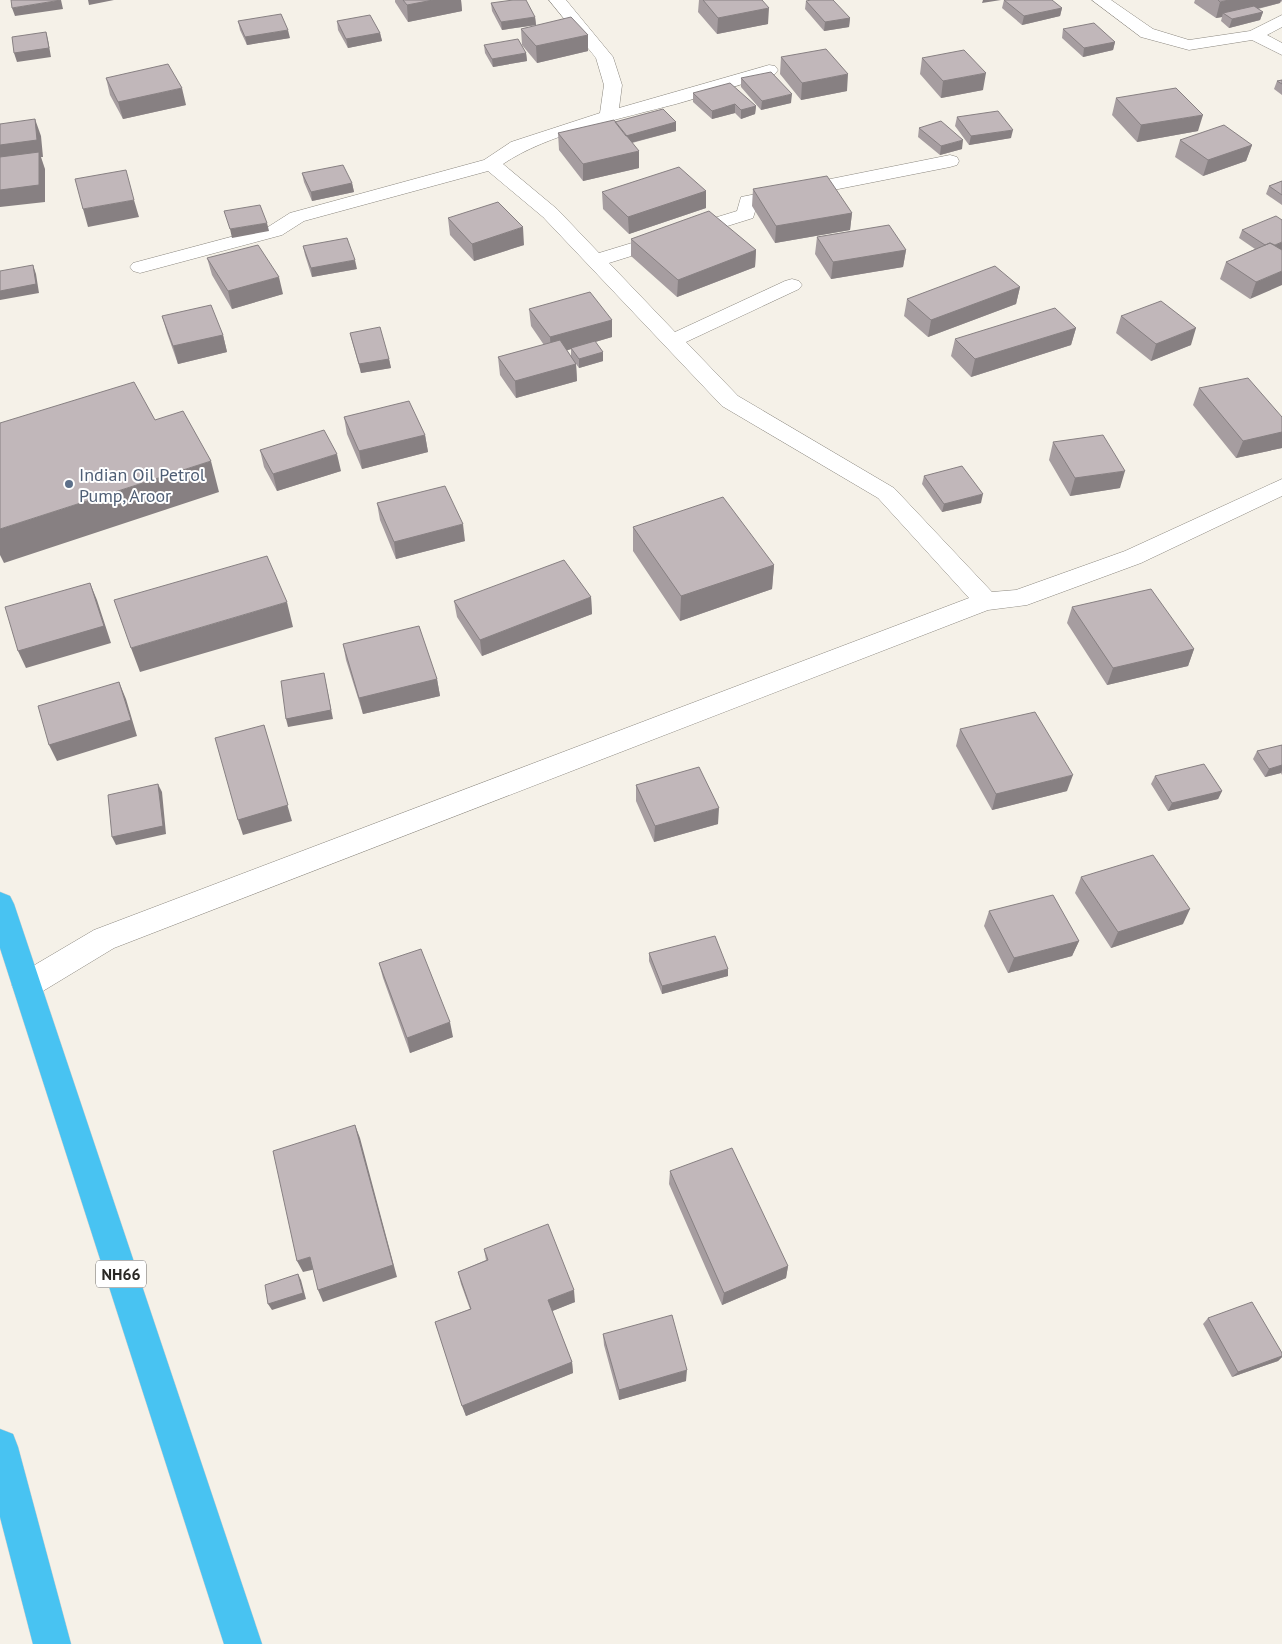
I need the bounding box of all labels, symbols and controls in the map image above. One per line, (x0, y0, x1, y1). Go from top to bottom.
place label: Indian Oil Petrol Pump, Aroor (79, 463, 206, 507)
marker: Indian Oil Petrol Pump, Aroor (63, 478, 75, 490)
road number: NH66 (96, 1260, 146, 1288)

